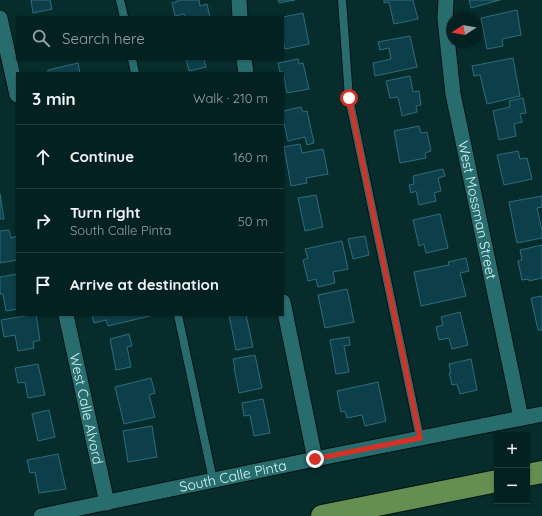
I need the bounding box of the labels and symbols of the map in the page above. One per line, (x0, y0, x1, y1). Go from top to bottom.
north arrow (446, 12, 482, 48)
route start (340, 89, 358, 107)
street label: West Mossman Street (454, 139, 501, 281)
street label: West Calle Alvord (66, 351, 107, 466)
route end (306, 450, 324, 468)
street label: South Calle Pinta (178, 456, 288, 496)

